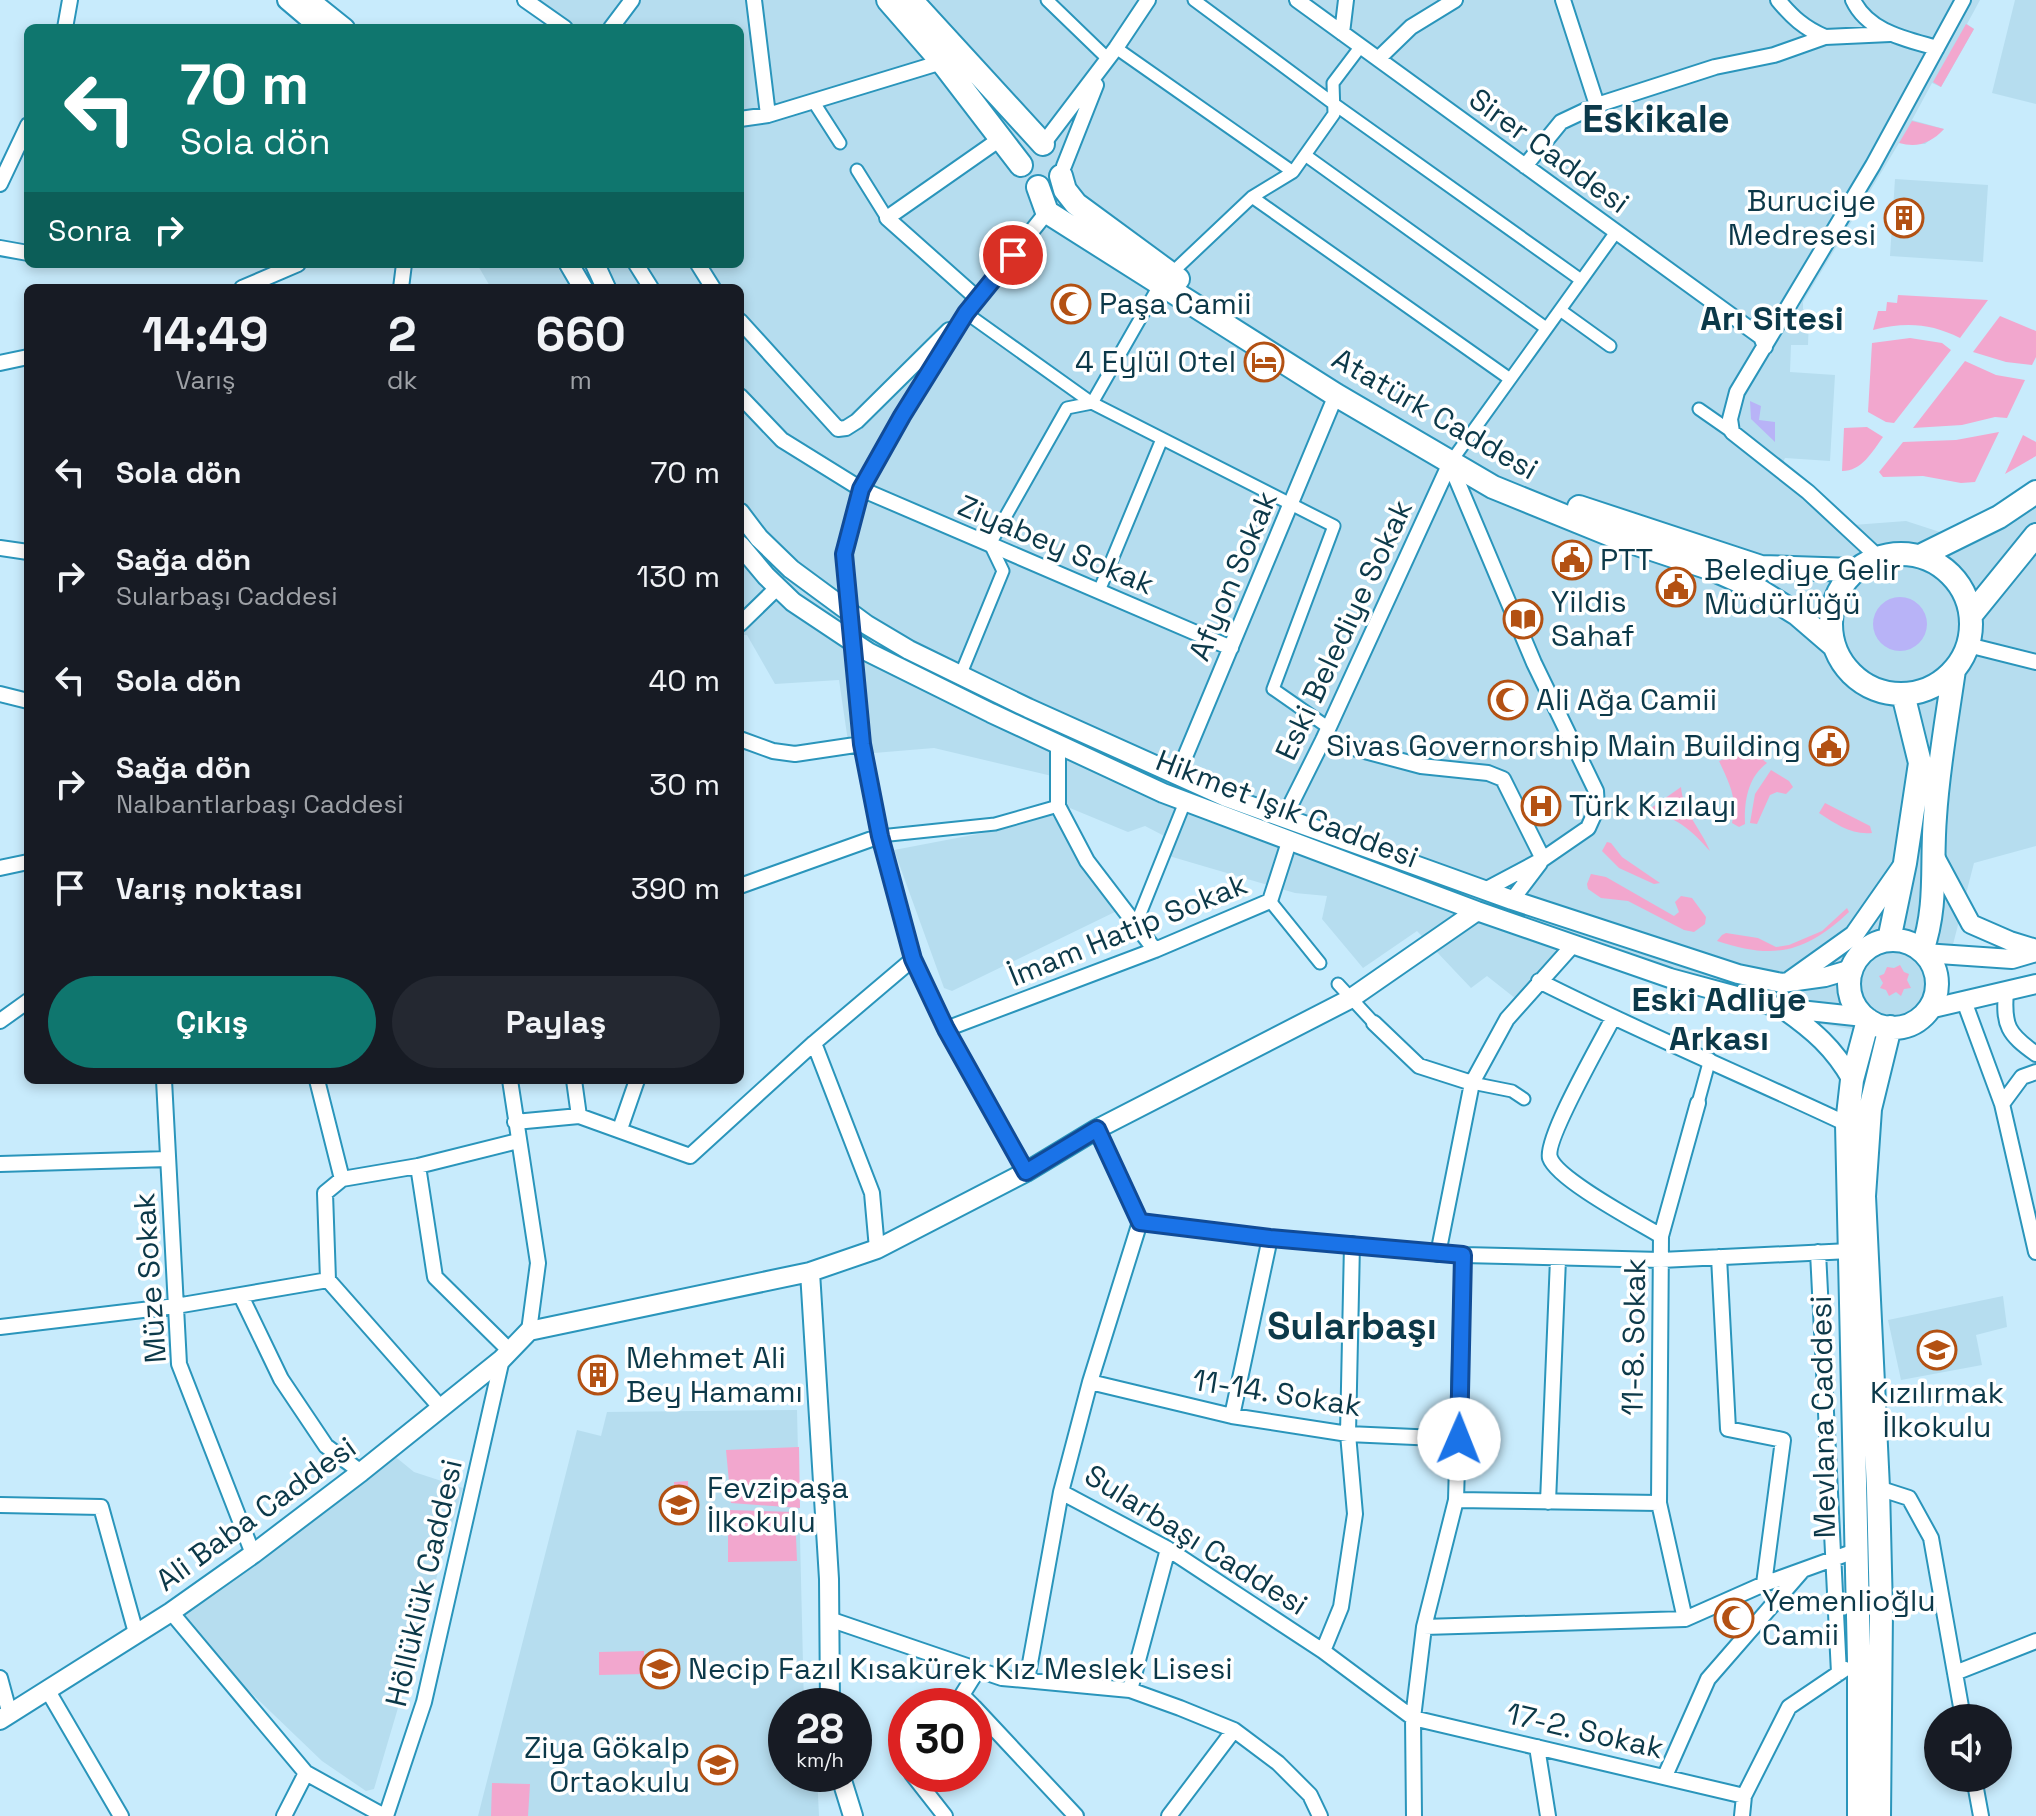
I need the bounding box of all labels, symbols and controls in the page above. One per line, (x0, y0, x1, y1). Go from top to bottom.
text: 70 m (180, 49, 309, 120)
icon: left (48, 56, 152, 160)
street label: Sirer Caddesi (1461, 79, 1637, 222)
district label: Eskikale (1582, 95, 1730, 143)
text: Sola dön (180, 119, 331, 165)
place label: Buruciye Medresesi (1728, 181, 1876, 254)
building icon: Buruciye Medresesi (1883, 197, 1925, 239)
icon: right (147, 208, 191, 252)
text: Sonra (48, 211, 131, 250)
pin (979, 221, 1047, 289)
icon: arrive (991, 233, 1035, 277)
mosque icon: Paşa Camii (1050, 283, 1092, 325)
place label: Paşa Camii (1099, 284, 1251, 323)
district label: Arı Sitesi (1700, 297, 1844, 340)
text: 14:49 (142, 304, 269, 365)
text: 2 (388, 304, 416, 365)
text: 660 (536, 304, 626, 365)
street label: Atatürk Caddesi (1325, 339, 1545, 488)
hotel icon: 4 Eylül Otel (1243, 341, 1285, 383)
place label: 4 Eylül Otel (1075, 342, 1236, 381)
text: Varış (175, 363, 235, 397)
text: dk (387, 363, 418, 397)
text: m (570, 363, 592, 397)
icon: left (48, 450, 92, 494)
text: Sola dön (116, 453, 241, 492)
text: 70 m (651, 453, 720, 492)
street label: Afyon Sokak (1179, 485, 1286, 667)
street label: Ziyabey Sokak (952, 486, 1160, 603)
street label: Eski Belediye Sokak (1266, 493, 1421, 766)
public building icon: PTT (1551, 539, 1593, 581)
text: Sağa dön (116, 540, 251, 579)
place label: PTT (1600, 540, 1653, 579)
place label: Belediye Gelir Müdürlüğü (1704, 550, 1901, 623)
icon: right (48, 554, 92, 598)
text: 130 m (637, 557, 720, 596)
public building icon: Belediye Gelir Müdürlüğü (1655, 566, 1697, 608)
text: Sularbaşı Caddesi (116, 579, 338, 613)
place label: Yildis Sahaf (1551, 582, 1635, 655)
library icon: Yildis Sahaf (1502, 598, 1544, 640)
icon: left (48, 658, 92, 702)
text: Sola dön (116, 661, 241, 700)
text: 40 m (649, 661, 720, 700)
mosque icon: Ali Ağa Camii (1487, 679, 1529, 721)
place label: Ali Ağa Camii (1536, 680, 1717, 719)
public building icon: Sivas Governorship Main Building (1808, 725, 1850, 767)
place label: Sivas Governorship Main Building (1326, 726, 1801, 765)
street label: Hikmet Işık Caddesi (1151, 741, 1424, 876)
text: Sağa dön (116, 748, 251, 787)
icon: right (48, 762, 92, 806)
text: 30 m (649, 765, 720, 804)
hospital icon: Türk Kızılayı (1520, 785, 1562, 827)
place label: Türk Kızılayı (1569, 786, 1736, 825)
text: Nalbantlarbaşı Caddesi (116, 787, 404, 821)
street label: İmam Hatip Sokak (1003, 864, 1253, 995)
icon: arrive (48, 866, 92, 910)
text: Varış noktası (116, 869, 303, 908)
text: 390 m (631, 869, 720, 908)
button: Çıkış (48, 976, 376, 1068)
button: Paylaş (392, 976, 720, 1068)
district label: Eski Adliye Arkası (1632, 978, 1807, 1060)
street label: Müze Sokak (124, 1191, 175, 1365)
street label: 11-8. Sokak (1613, 1258, 1654, 1416)
street label: Mevlana Caddesi (1801, 1295, 1844, 1539)
district label: Sularbaşı (1267, 1302, 1437, 1350)
school or university icon: Kızılırmak İlkokulu (1916, 1329, 1958, 1371)
place label: Mehmet Ali Bey Hamamı (626, 1338, 803, 1411)
building icon: Mehmet Ali Bey Hamamı (577, 1354, 619, 1396)
street label: 11-14. Sokak (1190, 1360, 1364, 1425)
place label: Kızılırmak İlkokulu (1870, 1373, 2004, 1446)
position arrow (1417, 1397, 1501, 1481)
street label: Ali Baba Caddesi (148, 1428, 364, 1599)
street label: Höllüklük Caddesi (376, 1455, 471, 1710)
street label: Sularbaşı Caddesi (1078, 1455, 1315, 1624)
place label: Fevzipaşa İlkokulu (707, 1468, 849, 1541)
school or university icon: Fevzipaşa İlkokulu (658, 1484, 700, 1526)
place label: Yemenlioğlu Camii (1762, 1581, 1936, 1654)
mosque icon: Yemenlioğlu Camii (1713, 1597, 1755, 1639)
school or university icon: Necip Fazıl Kısakürek Kız Meslek Lisesi (639, 1648, 681, 1690)
place label: Necip Fazıl Kısakürek Kız Meslek Lisesi (688, 1649, 1233, 1688)
speed limit sign: 30 (888, 1688, 992, 1792)
street label: 17-2. Sokak (1503, 1694, 1667, 1767)
text: 28 (796, 1704, 844, 1755)
map controls (1924, 1704, 2012, 1792)
button: sound (1924, 1704, 2012, 1792)
place label: Ziya Gökalp Ortaokulu (524, 1728, 690, 1801)
school or university icon: Ziya Gökalp Ortaokulu (697, 1744, 739, 1786)
text: km/h (796, 1747, 844, 1773)

